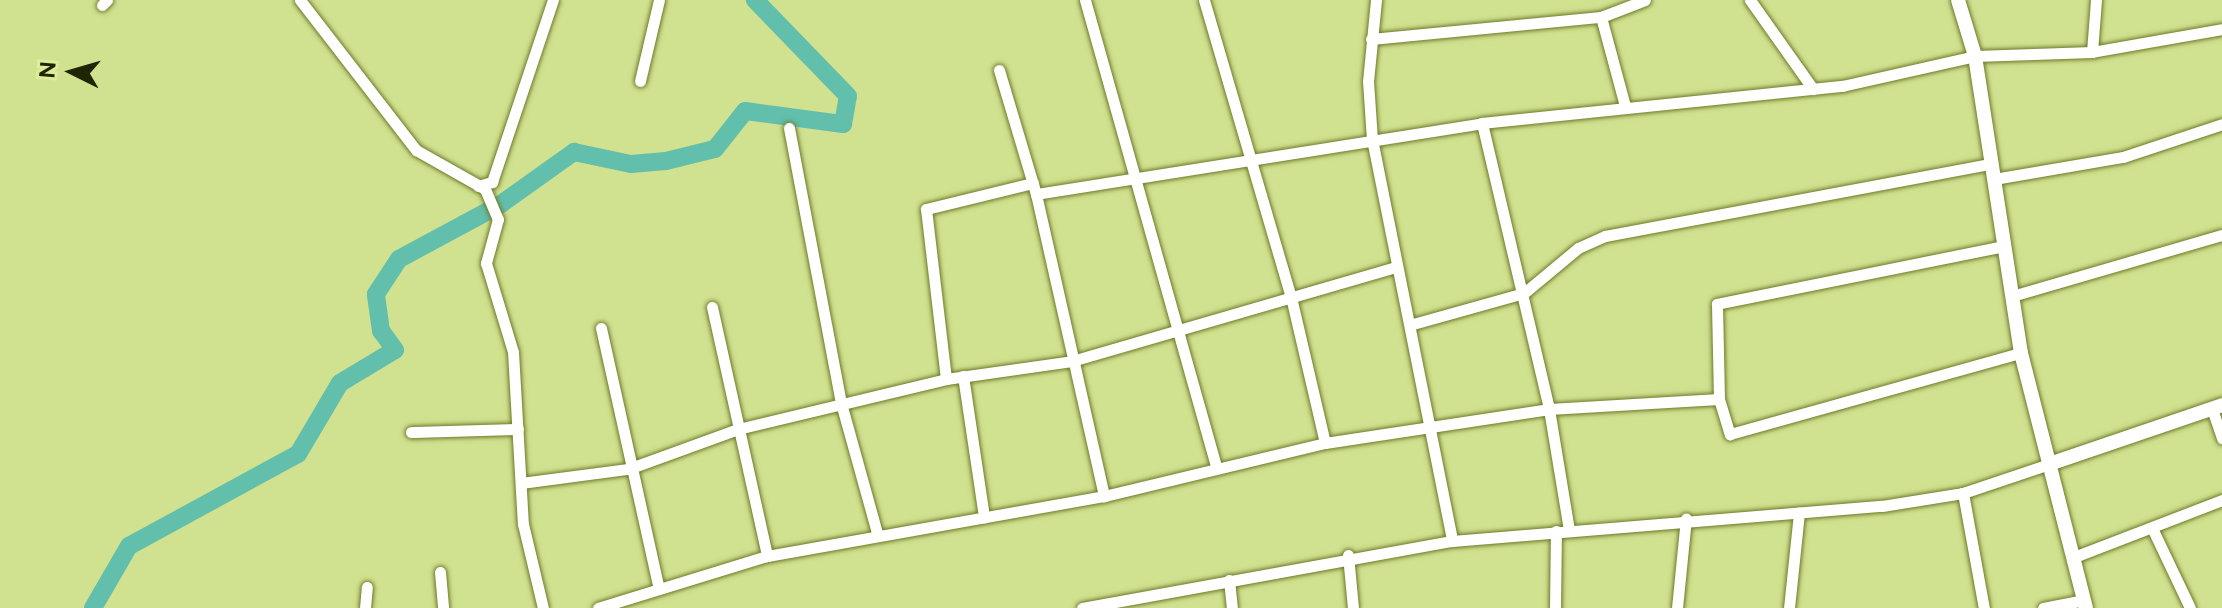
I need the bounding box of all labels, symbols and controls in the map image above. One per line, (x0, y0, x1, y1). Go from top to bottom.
north arrow (32, 32, 112, 112)
text: N (33, 60, 62, 80)

